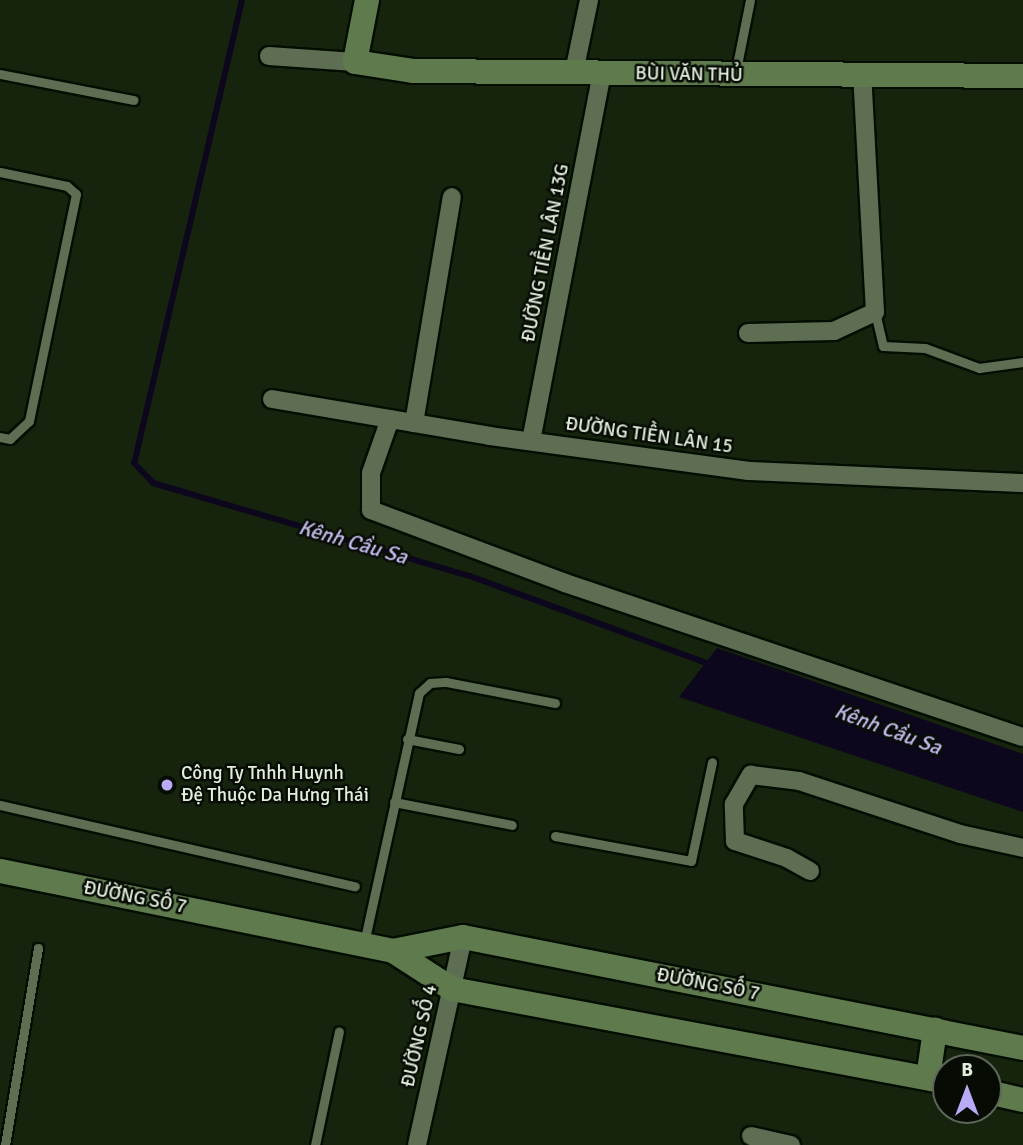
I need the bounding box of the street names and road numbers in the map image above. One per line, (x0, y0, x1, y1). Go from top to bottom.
street label: BÙI VĂN THỦ (635, 63, 743, 87)
street label: ĐƯỜNG TIỀN LÂN 13G (518, 162, 574, 344)
street label: ĐƯỜNG TIỀN LÂN 15 (564, 413, 734, 459)
street label: ĐƯỜNG SỐ 7 (82, 877, 188, 919)
street label: ĐƯỜNG SỐ 7 (655, 964, 761, 1006)
street label: ĐƯỜNG SỐ 4 (397, 983, 443, 1089)

